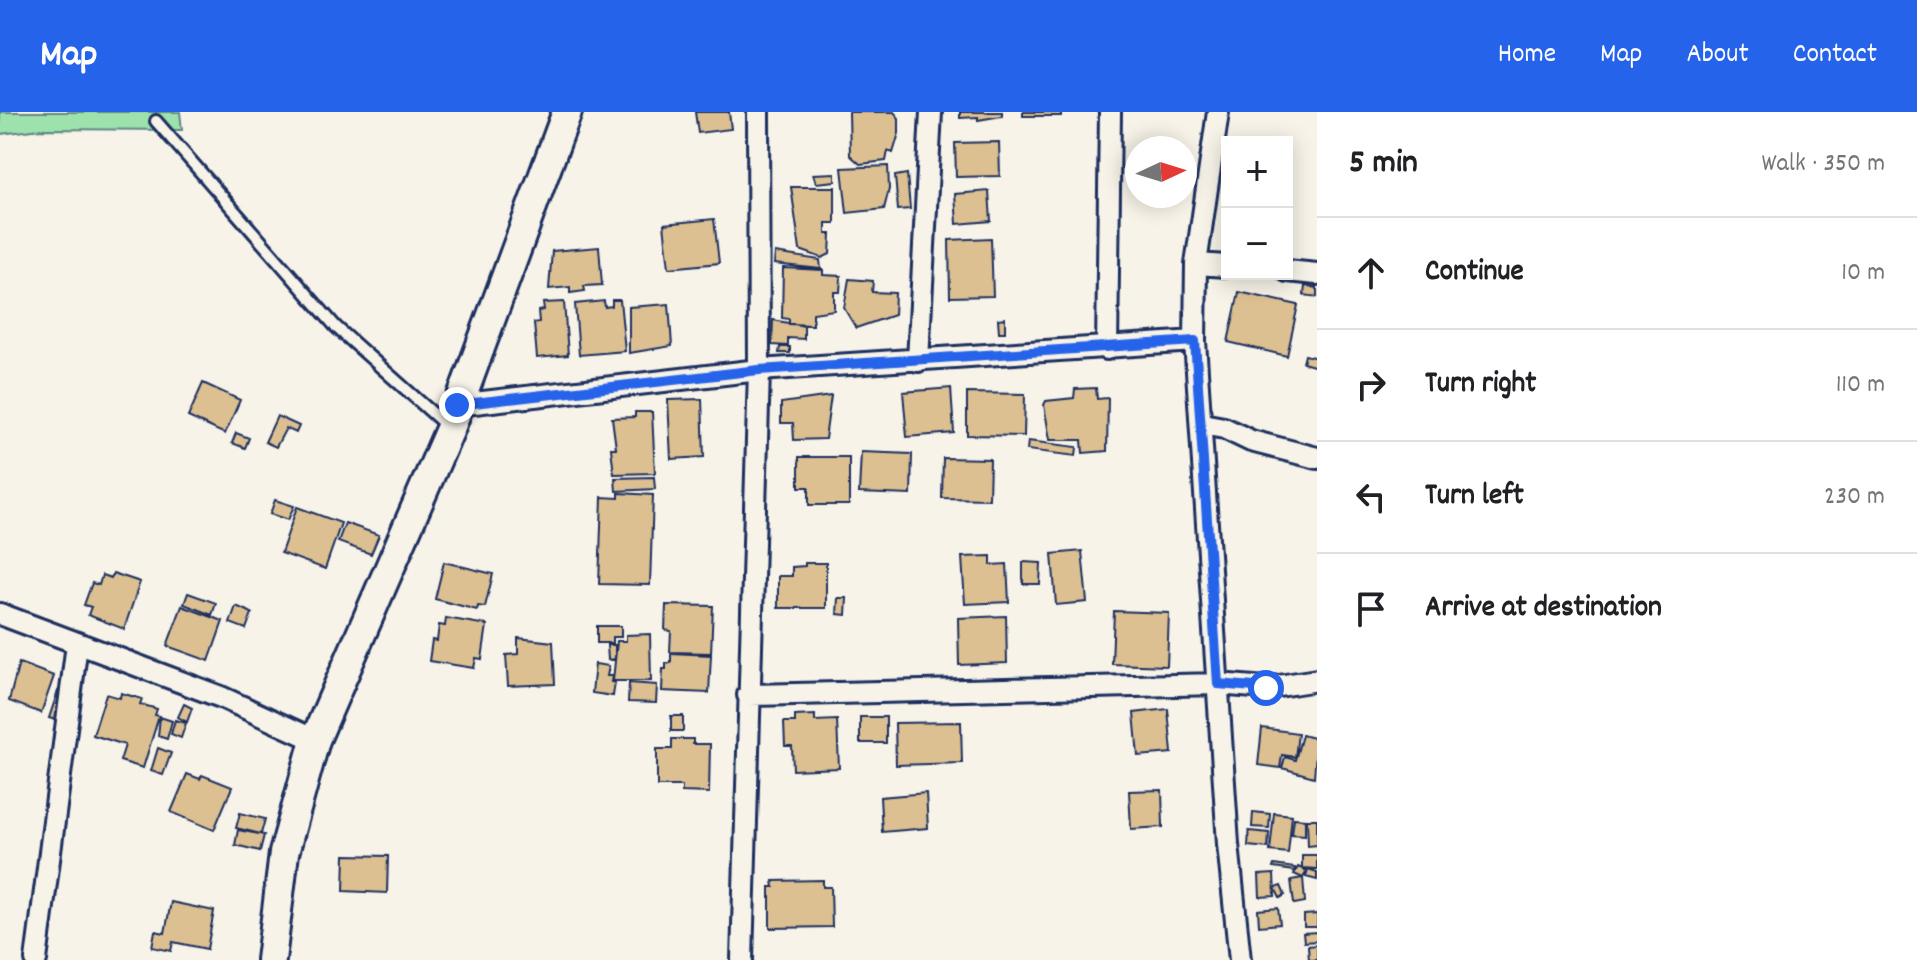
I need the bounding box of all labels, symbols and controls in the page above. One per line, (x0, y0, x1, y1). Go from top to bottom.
text: Map (40, 29, 98, 84)
text: Home (1498, 36, 1556, 76)
text: Map (1600, 36, 1642, 76)
text: About (1686, 36, 1749, 76)
text: Contact (1793, 36, 1877, 76)
north arrow (1125, 136, 1197, 208)
map controls (1221, 136, 1293, 280)
button: + (1221, 136, 1293, 208)
text: 5 min (1349, 140, 1418, 189)
text: Walk · 350 m (1762, 146, 1885, 183)
button: − (1221, 208, 1293, 280)
icon: ahead (1349, 251, 1393, 295)
text: Continue (1425, 252, 1524, 295)
text: 10 m (1841, 255, 1885, 292)
icon: right (1349, 363, 1393, 407)
text: Turn right (1425, 364, 1536, 407)
text: 110 m (1836, 367, 1885, 404)
route end (439, 387, 475, 423)
icon: left (1349, 475, 1393, 519)
text: Turn left (1425, 476, 1524, 519)
text: 230 m (1824, 479, 1885, 516)
icon: arrive (1349, 587, 1393, 631)
text: Arrive at destination (1425, 588, 1662, 631)
route start (1248, 670, 1284, 706)

